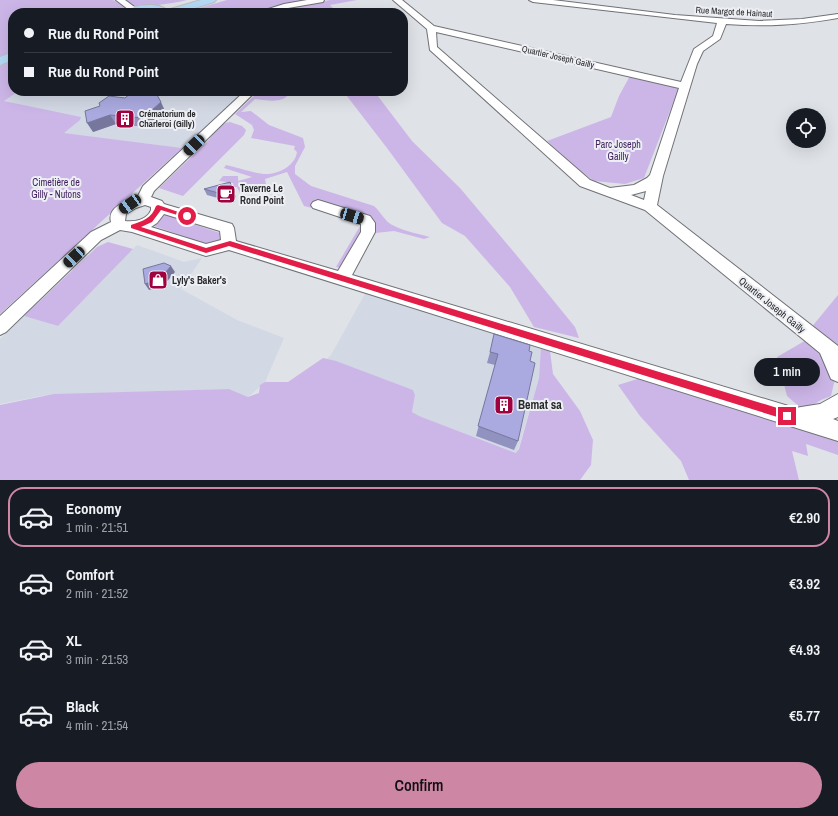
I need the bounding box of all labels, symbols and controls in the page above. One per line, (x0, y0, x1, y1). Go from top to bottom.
street label: Rue Margot de Hainaut (695, 4, 773, 20)
text: Rue du Rond Point (48, 23, 159, 44)
street label: Quartier Joseph Gailly (521, 43, 596, 71)
text: Rue du Rond Point (48, 61, 159, 82)
building icon: Crématorium de Charleroi (Gilly) (114, 108, 136, 130)
place label: Crématorium de Charleroi (Gilly) (139, 108, 196, 130)
map controls (786, 108, 826, 148)
button: locate (786, 108, 826, 148)
car (181, 132, 207, 158)
park label: Parc Joseph Gailly (595, 138, 641, 163)
park label: Cimetière de Gilly - Nutons (31, 176, 81, 201)
place label: Taverne Le Rond Point (240, 182, 284, 207)
cafe icon: Taverne Le Rond Point (215, 183, 237, 205)
car (117, 192, 143, 216)
route start (178, 207, 196, 225)
car (339, 207, 365, 225)
car (61, 244, 87, 270)
shop icon: Lyly's Baker's (147, 269, 169, 291)
place label: Lyly's Baker's (172, 274, 227, 287)
street label: Quartier Joseph Gailly (736, 274, 809, 336)
callout: 1 min (754, 358, 820, 386)
text: 1 min (773, 363, 801, 380)
building icon: Bemat sa (493, 394, 515, 416)
place label: Bemat sa (518, 397, 562, 413)
route end (778, 407, 796, 425)
text: Economy (66, 498, 121, 519)
icon: car (18, 499, 54, 535)
text: €2.90 (789, 507, 820, 528)
text: 1 min · 21:51 (66, 519, 128, 536)
text: Comfort (66, 564, 114, 585)
icon: car (18, 565, 54, 601)
text: €3.92 (789, 573, 820, 594)
text: 2 min · 21:52 (66, 585, 128, 602)
text: XL (66, 630, 82, 651)
icon: car (18, 631, 54, 667)
text: €4.93 (789, 639, 820, 660)
text: 3 min · 21:53 (66, 651, 128, 668)
text: Black (66, 696, 99, 717)
icon: car (18, 697, 54, 733)
text: €5.77 (789, 705, 820, 726)
text: 4 min · 21:54 (66, 717, 128, 734)
button: Confirm (16, 762, 822, 808)

